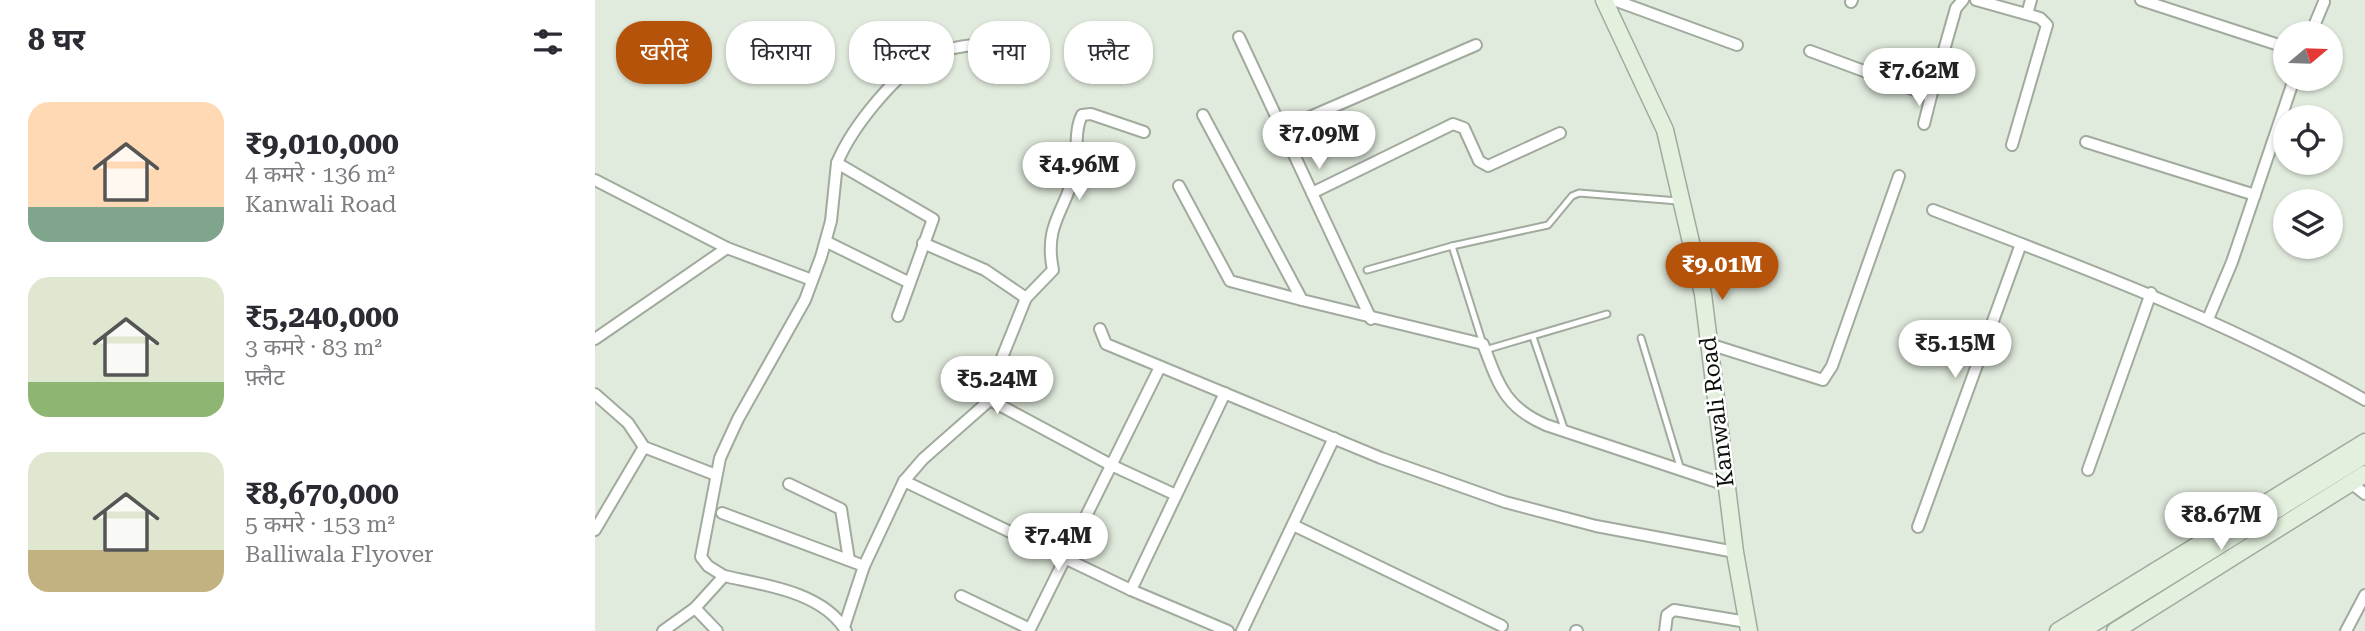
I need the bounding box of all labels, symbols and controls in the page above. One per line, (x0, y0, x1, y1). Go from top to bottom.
chip: खरीदें (616, 21, 712, 84)
chip: किराया (726, 21, 835, 84)
chip: फ़िल्टर (849, 21, 954, 84)
chip: नया (968, 21, 1050, 84)
chip: फ़्लैट (1064, 21, 1153, 84)
north arrow (2273, 21, 2343, 91)
map controls (2273, 21, 2343, 259)
text: 8 घर (28, 22, 85, 57)
icon: filters (529, 23, 567, 61)
pin: ₹7.62M (1862, 48, 1976, 108)
text: ₹7.62M (1879, 57, 1959, 84)
button: locate (2273, 105, 2343, 175)
pin: ₹7.09M (1262, 111, 1376, 171)
text: ₹7.09M (1279, 120, 1359, 147)
text: ₹9,010,000 (245, 126, 399, 161)
icon: home (84, 130, 168, 214)
pin: ₹4.96M (1022, 142, 1136, 202)
text: ₹4.96M (1039, 151, 1119, 178)
text: 4 कमरे · 136 m² (245, 161, 395, 188)
button: layers (2273, 189, 2343, 259)
text: Kanwali Road (245, 191, 396, 218)
pin: ₹9.01M (1665, 243, 1779, 302)
text: ₹9.01M (1682, 251, 1762, 278)
text: ₹5,240,000 (245, 299, 399, 334)
icon: home (84, 305, 168, 389)
pin: ₹5.15M (1898, 320, 2012, 380)
text: ₹5.15M (1915, 329, 1995, 356)
text: 3 कमरे · 83 m² (245, 334, 382, 361)
street label: Kanwali Road (1694, 335, 1740, 489)
pin: ₹5.24M (940, 356, 1054, 416)
text: फ़्लैट (245, 364, 285, 391)
text: ₹5.24M (957, 365, 1037, 392)
text: ₹8,670,000 (245, 476, 399, 511)
icon: home (84, 480, 168, 564)
pin: ₹8.67M (2164, 492, 2278, 552)
text: ₹8.67M (2181, 501, 2261, 528)
text: 5 कमरे · 153 m² (245, 511, 395, 538)
pin: ₹7.4M (1009, 514, 1107, 573)
text: ₹7.4M (1024, 522, 1092, 549)
text: Balliwala Flyover (245, 541, 433, 568)

